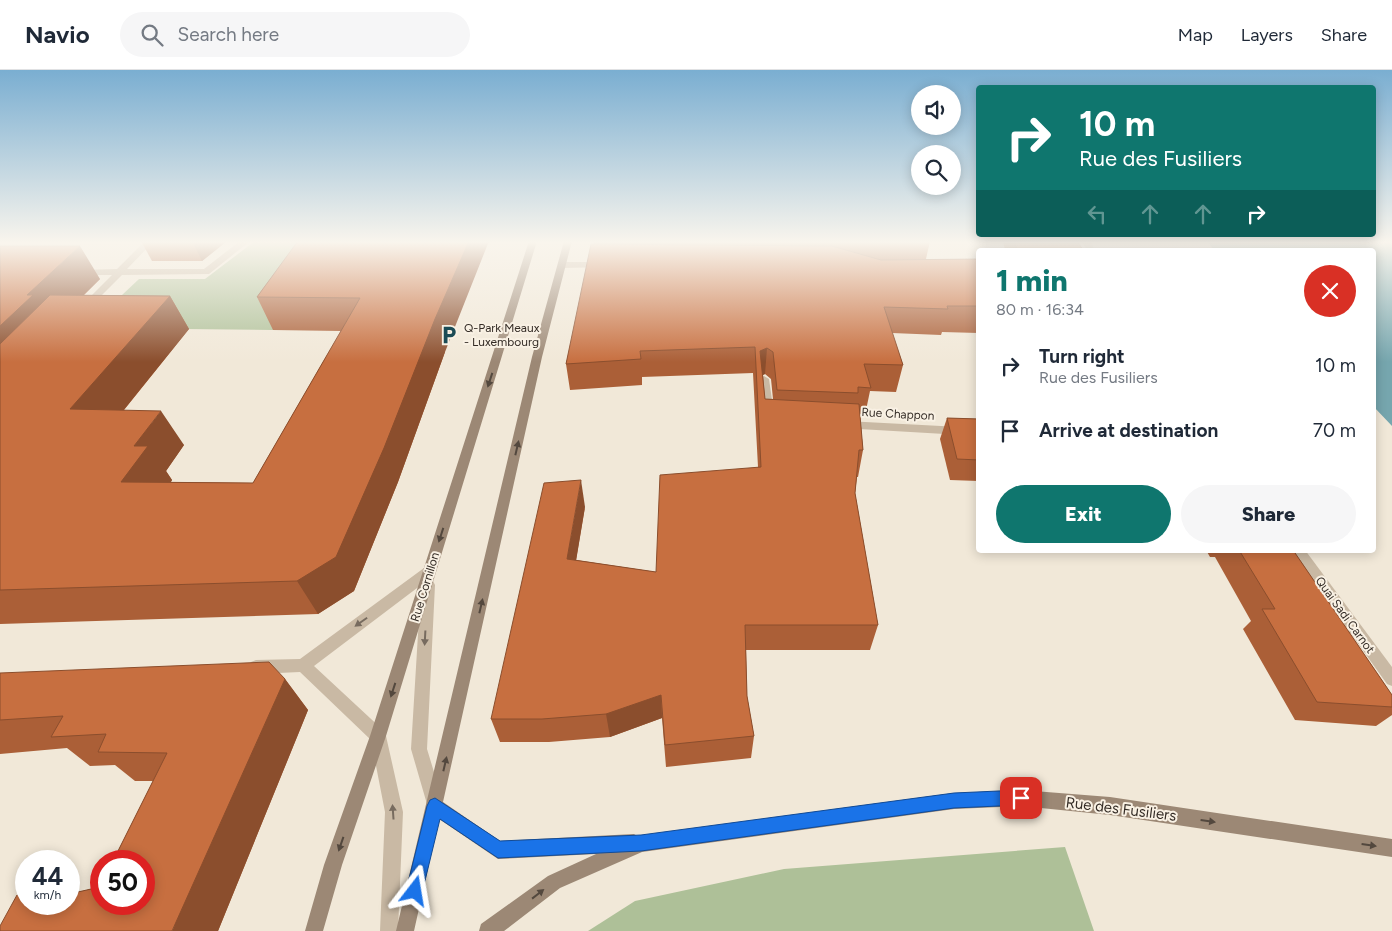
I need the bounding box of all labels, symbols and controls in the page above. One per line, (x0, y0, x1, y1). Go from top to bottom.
search box (120, 12, 470, 57)
text: Navio (25, 20, 90, 49)
icon: search (138, 21, 166, 49)
text: Search here (178, 23, 279, 46)
text: Map (1178, 24, 1213, 46)
text: Layers (1241, 24, 1293, 46)
text: Share (1321, 24, 1367, 46)
map controls (911, 85, 961, 195)
button: sound (911, 85, 961, 135)
text: 10 m (1079, 103, 1155, 145)
icon: right (996, 105, 1061, 170)
button: search (911, 145, 961, 195)
text: Rue des Fusiliers (1079, 145, 1242, 172)
icon: left (1083, 200, 1111, 228)
icon: ahead (1136, 200, 1164, 228)
icon: ahead (1189, 200, 1217, 228)
icon: right (1242, 200, 1270, 228)
text: 1 min (996, 262, 1068, 299)
button: close (1304, 265, 1356, 317)
text: 80 m · 16:34 (996, 300, 1084, 319)
place label: Q-Park Meaux - Luxembourg (464, 321, 540, 349)
parking icon: Q-Park Meaux - Luxembourg (438, 324, 460, 346)
text: Turn right (1039, 345, 1125, 368)
icon: right (996, 352, 1024, 380)
text: 10 m (1315, 354, 1356, 377)
text: Rue des Fusiliers (1039, 368, 1158, 387)
one-way arrow (486, 373, 494, 388)
street label: Rue Chappon (861, 405, 935, 423)
icon: arrive (996, 417, 1024, 445)
text: Arrive at destination (1039, 419, 1218, 442)
text: 70 m (1313, 419, 1356, 442)
one-way arrow (513, 440, 521, 455)
button: Exit (996, 485, 1171, 543)
button: Share (1181, 485, 1356, 543)
one-way arrow (436, 528, 444, 543)
street label: Rue Cornillon (408, 550, 442, 623)
street label: Quai Sadi Carnot (1313, 574, 1378, 656)
one-way arrow (477, 598, 485, 614)
one-way arrow (355, 617, 368, 627)
one-way arrow (421, 631, 429, 647)
one-way arrow (388, 683, 396, 698)
one-way arrow (441, 757, 449, 772)
pin (1000, 777, 1042, 819)
icon: arrive (1007, 784, 1035, 812)
street label: Rue des Fusiliers (1065, 793, 1177, 825)
one-way arrow (388, 804, 396, 820)
one-way arrow (1200, 817, 1216, 825)
one-way arrow (336, 837, 344, 852)
one-way arrow (1361, 841, 1377, 849)
speed limit sign: 50 (90, 850, 155, 915)
text: 44 (32, 861, 63, 891)
position arrow (388, 864, 440, 916)
text: km/h (34, 888, 61, 902)
one-way arrow (531, 889, 544, 899)

